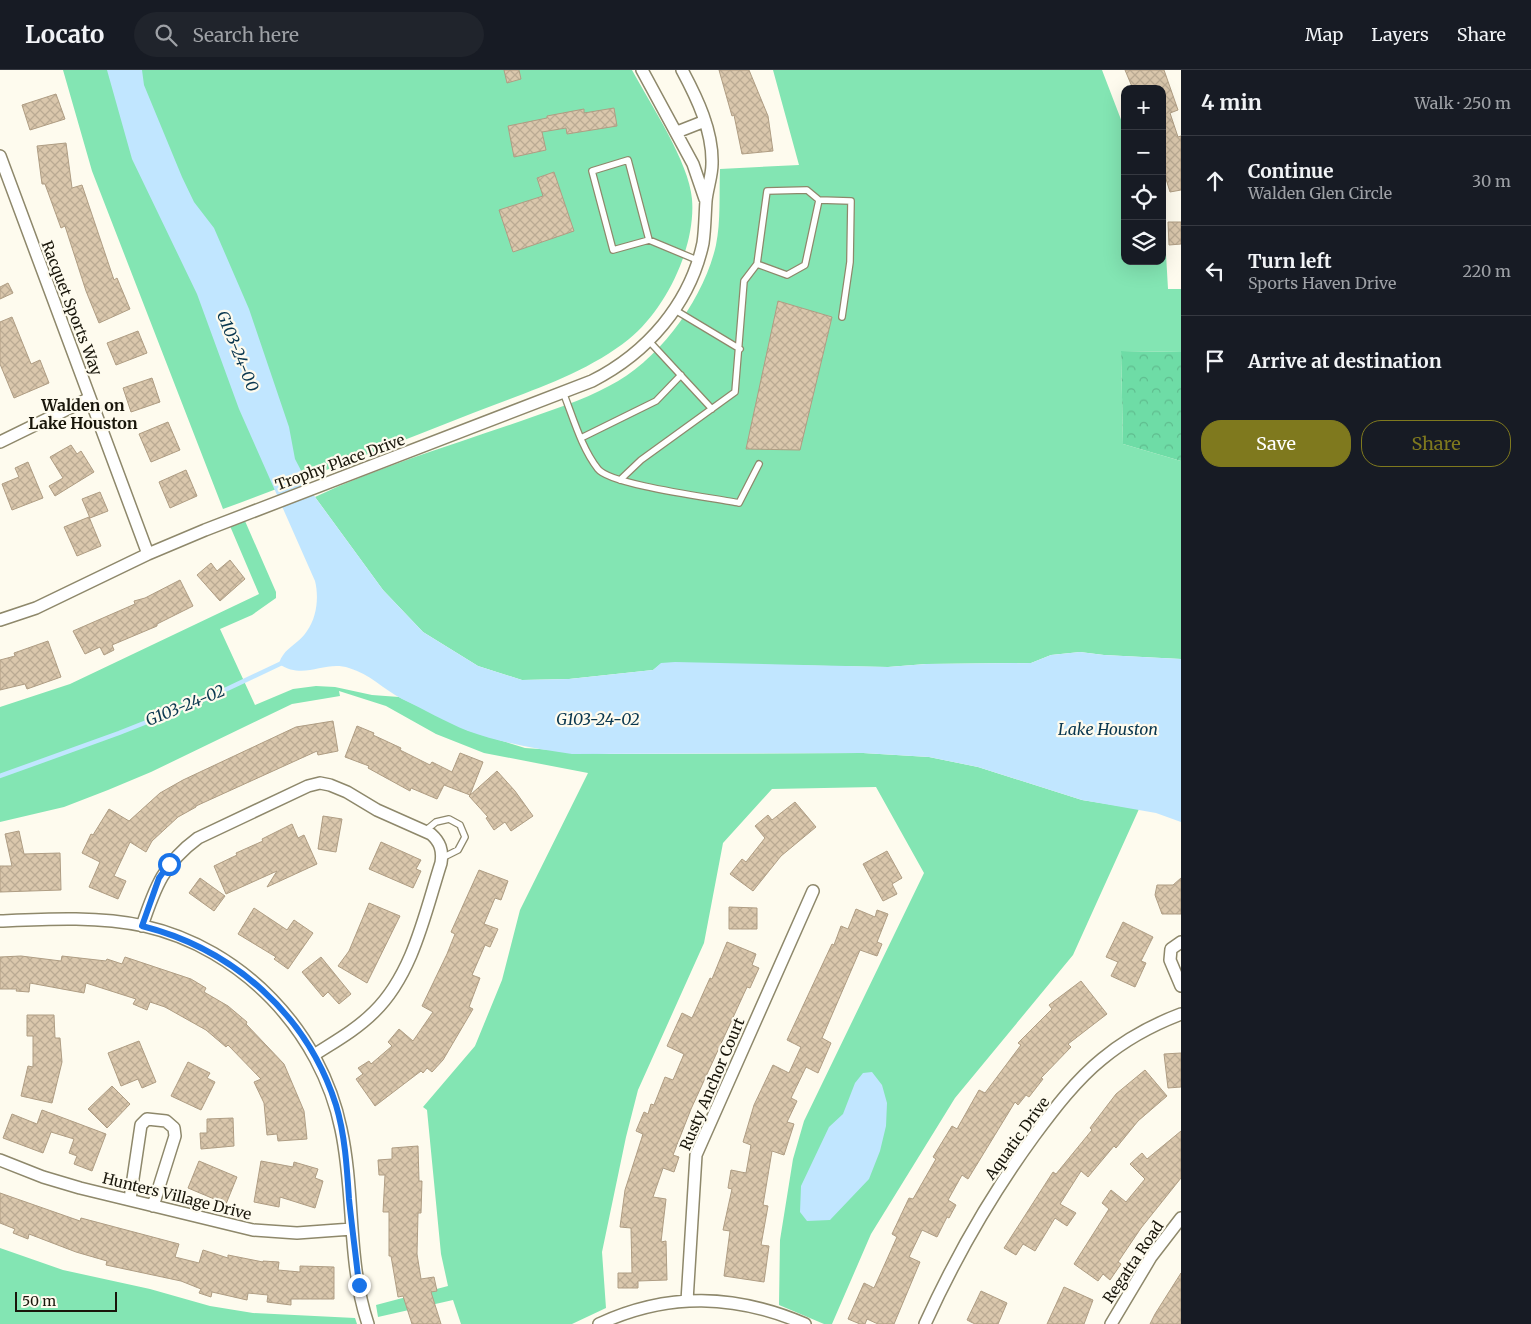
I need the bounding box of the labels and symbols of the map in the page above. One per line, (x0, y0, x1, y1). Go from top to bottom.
street label: Racquet Sports Way (38, 238, 107, 378)
water label: G103-24-00 (213, 308, 263, 394)
district label: Walden on Lake Houston (28, 395, 138, 433)
street label: Trophy Place Drive (273, 430, 407, 494)
water label: G103-24-02 (143, 680, 227, 730)
water label: G103-24-02 (556, 709, 640, 729)
water label: Lake Houston (1058, 719, 1158, 739)
route start (158, 853, 181, 876)
street label: Rusty Anchor Court (675, 1015, 749, 1153)
street label: Aquatic Drive (980, 1093, 1053, 1184)
street label: Hunters Village Drive (101, 1168, 254, 1224)
street label: Regatta Road (1099, 1217, 1167, 1307)
route end (348, 1274, 371, 1297)
scale bar (15, 1289, 118, 1312)

